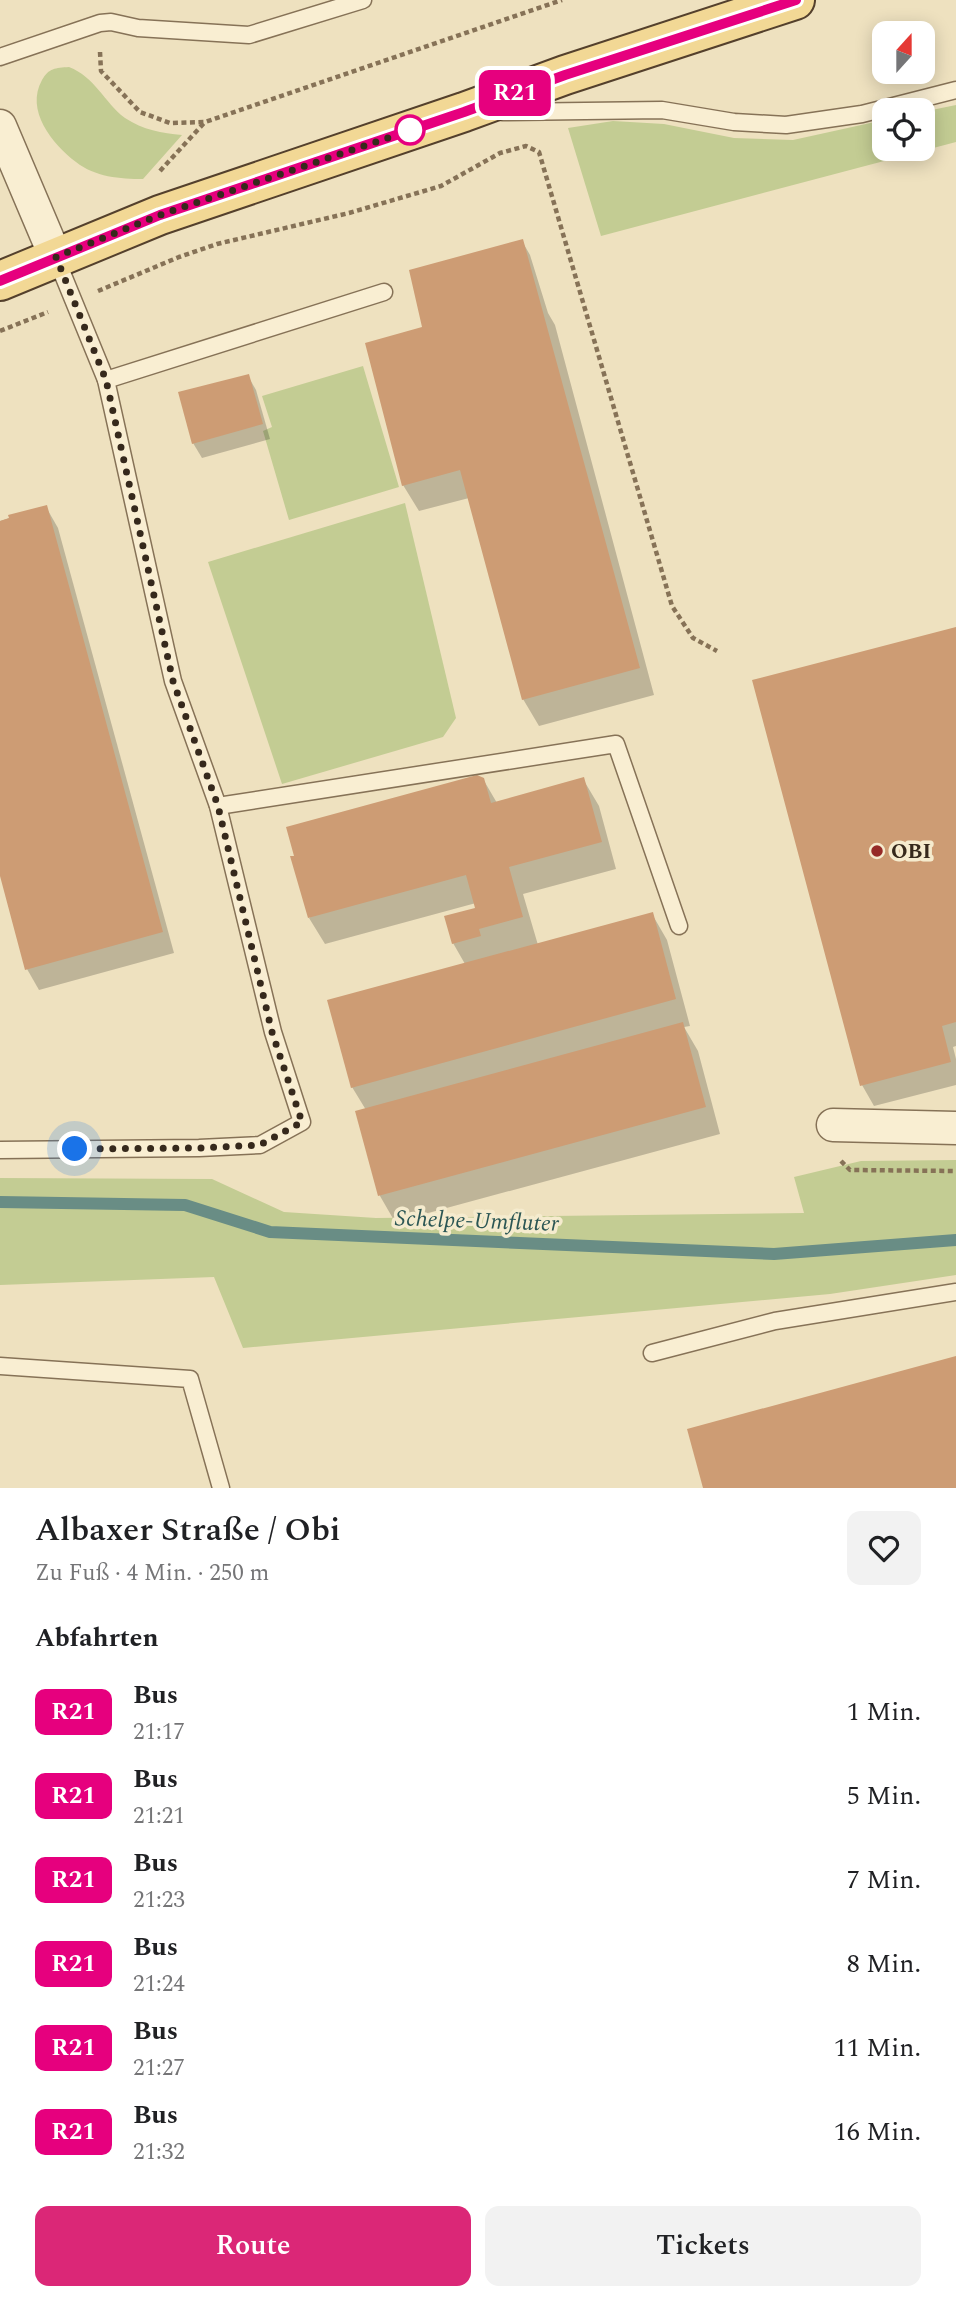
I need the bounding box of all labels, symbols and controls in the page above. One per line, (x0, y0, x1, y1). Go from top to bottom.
north arrow (872, 21, 934, 84)
map controls (872, 21, 935, 161)
line badge: R21 (475, 70, 555, 116)
text: R21 (493, 75, 537, 111)
button: locate (872, 98, 935, 161)
unlabelled marker (395, 115, 425, 145)
place label: OBI (891, 836, 931, 868)
marker: OBI (869, 843, 885, 859)
your location (57, 1131, 92, 1166)
water label: Schelpe-Umfluter (394, 1201, 560, 1242)
text: Albaxer Straße / Obi (35, 1505, 341, 1555)
button: heart (847, 1511, 921, 1585)
text: Zu Fuß · 4 Min. · 250 m (35, 1556, 269, 1591)
text: Abfahrten (35, 1618, 159, 1658)
text: Bus (133, 1675, 178, 1715)
text: 1 Min. (847, 1692, 921, 1732)
text: R21 (51, 1694, 96, 1730)
text: 21:17 (133, 1715, 185, 1750)
text: Bus (133, 1759, 178, 1799)
text: 5 Min. (847, 1776, 921, 1816)
text: R21 (51, 1778, 96, 1814)
text: 21:21 (133, 1799, 185, 1834)
text: Bus (133, 1843, 178, 1883)
text: 7 Min. (847, 1860, 921, 1900)
text: R21 (51, 1862, 96, 1898)
text: 21:23 (133, 1883, 185, 1918)
text: Bus (133, 1927, 178, 1967)
text: 8 Min. (847, 1944, 921, 1984)
text: R21 (51, 1946, 96, 1982)
text: 21:24 (133, 1967, 185, 2002)
text: Bus (133, 2011, 178, 2051)
text: 11 Min. (834, 2028, 921, 2068)
text: R21 (51, 2030, 96, 2066)
text: 21:27 (133, 2051, 185, 2086)
text: Bus (133, 2095, 178, 2135)
text: 16 Min. (834, 2112, 921, 2152)
text: R21 (51, 2114, 96, 2150)
text: 21:32 (133, 2135, 185, 2170)
button: Route (35, 2206, 471, 2286)
button: Tickets (485, 2206, 921, 2286)

